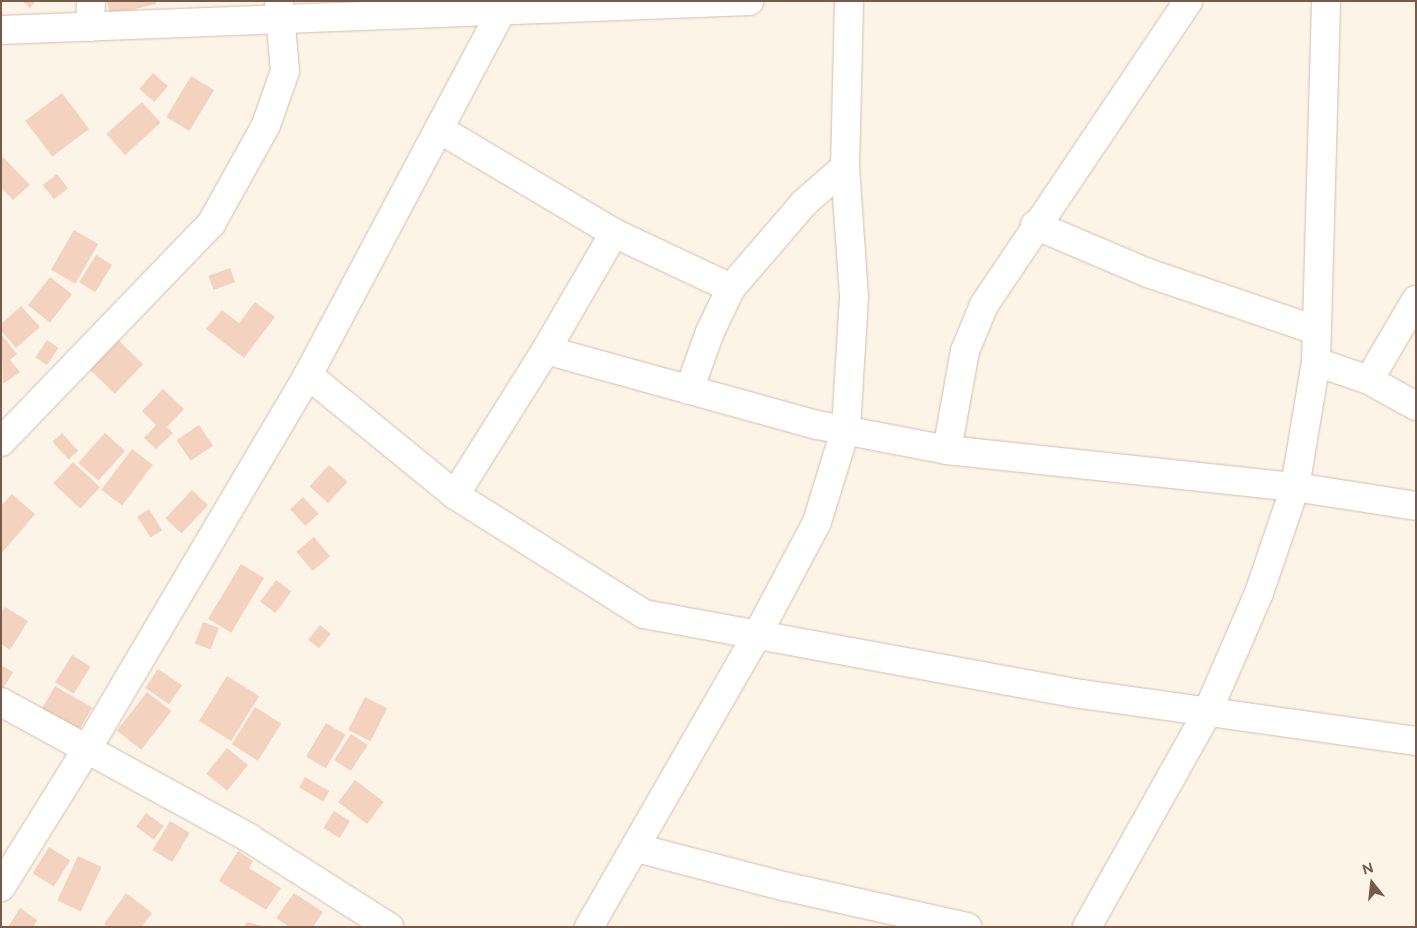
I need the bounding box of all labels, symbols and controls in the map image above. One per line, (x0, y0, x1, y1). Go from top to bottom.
north arrow (1347, 858, 1397, 908)
text: N (1361, 859, 1375, 878)

